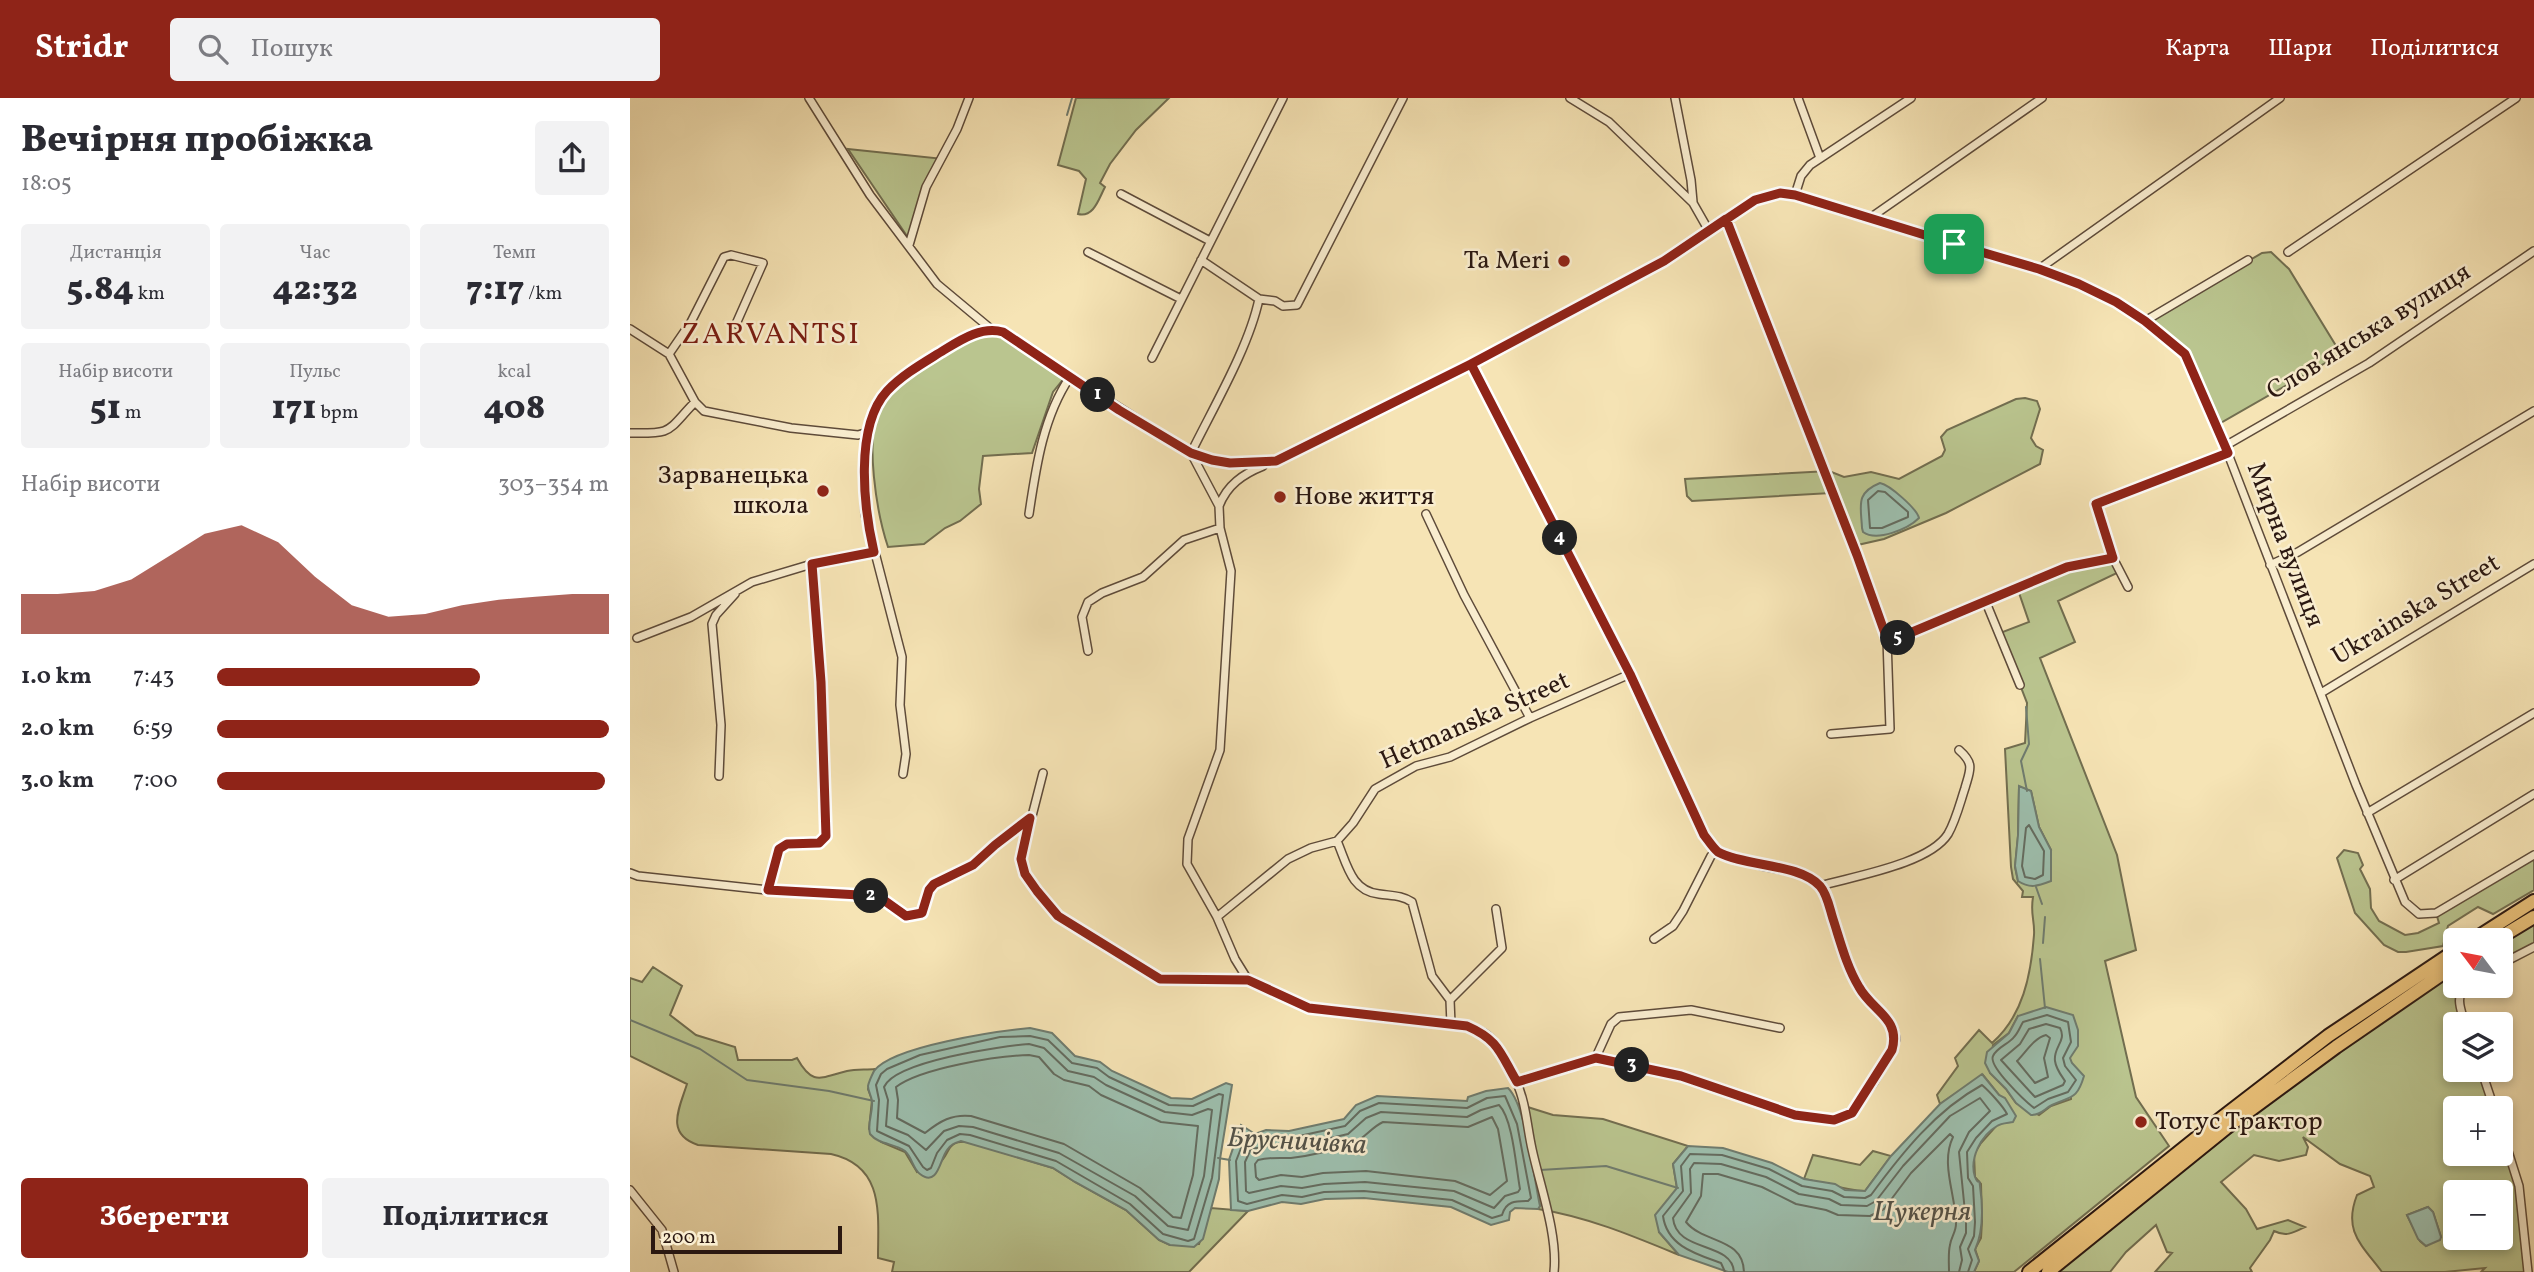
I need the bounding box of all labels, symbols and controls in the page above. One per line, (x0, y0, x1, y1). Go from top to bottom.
search box (170, 18, 660, 81)
text: Stridr (35, 26, 128, 72)
icon: search (194, 30, 232, 68)
text: Пошук (250, 31, 333, 67)
text: Карта (2165, 32, 2230, 66)
text: Шари (2268, 32, 2332, 66)
text: Поділитися (2370, 32, 2499, 66)
text: Вечірня пробіжка (21, 115, 373, 168)
button: share (535, 121, 609, 195)
text: 18:05 (21, 168, 72, 200)
pin (1924, 214, 1984, 274)
icon: arrive (1935, 225, 1973, 263)
text: Дистанція (70, 240, 162, 266)
text: Час (299, 240, 331, 266)
text: Темп (493, 240, 536, 266)
place label: Ta Meri (1463, 243, 1550, 279)
marker: Ta Meri (1556, 253, 1572, 269)
street label: Словʼянська вулиця (2260, 255, 2478, 409)
text: 5.84 (66, 266, 134, 314)
text: 42:32 (272, 266, 358, 314)
text: 7:17 (466, 266, 524, 314)
text: km (134, 281, 165, 307)
text: /km (524, 281, 562, 307)
district label: ZARVANTSI (681, 314, 861, 356)
text: Набір висоти (58, 359, 173, 385)
text: Пульс (289, 359, 341, 385)
text: kcal (497, 359, 531, 385)
pin: 1 (1080, 378, 1116, 412)
text: 1 (1094, 381, 1101, 407)
text: 51 (90, 385, 121, 433)
text: 171 (271, 385, 317, 433)
text: 408 (483, 385, 545, 433)
text: m (121, 400, 142, 426)
text: bpm (317, 400, 359, 426)
street label: Мирна вулиця (2237, 457, 2333, 633)
place label: Зарванецька школа (657, 458, 809, 524)
text: Набір висоти (21, 469, 160, 501)
text: 303–354 m (498, 469, 609, 501)
place label: Нове життя (1294, 479, 1434, 515)
marker: Зарванецька школа (815, 483, 831, 499)
marker: Нове життя (1272, 489, 1288, 505)
pin: 4 (1542, 520, 1578, 556)
text: 4 (1554, 524, 1565, 550)
street label: Ukrainska Street (2325, 546, 2507, 674)
pin: 5 (1880, 620, 1916, 656)
text: 5 (1893, 624, 1902, 650)
text: 1.0 km (21, 661, 92, 693)
text: 7:43 (133, 661, 174, 693)
street label: Hetmanska Street (1374, 663, 1576, 779)
text: 2.0 km (21, 713, 94, 745)
text: 6:59 (133, 713, 173, 745)
text: 3.0 km (21, 765, 94, 797)
text: 7:00 (133, 765, 178, 797)
pin: 2 (854, 878, 888, 914)
text: 2 (866, 882, 875, 908)
north arrow (2443, 928, 2513, 998)
map controls (2443, 928, 2513, 1250)
button: layers (2443, 1012, 2513, 1082)
pin: 3 (1614, 1048, 1650, 1082)
text: 3 (1627, 1051, 1636, 1077)
button: + (2443, 1096, 2513, 1166)
place label: Тотус Трактор (2155, 1104, 2323, 1140)
marker: Тотус Трактор (2133, 1114, 2149, 1130)
water label: Брусничівка (1226, 1119, 1368, 1165)
button: Зберегти (21, 1178, 308, 1258)
button: Поділитися (322, 1178, 609, 1258)
button: − (2443, 1180, 2513, 1250)
water label: Цукерня (1873, 1193, 1971, 1232)
scale bar (651, 1223, 842, 1255)
text: 200 m (662, 1225, 716, 1251)

